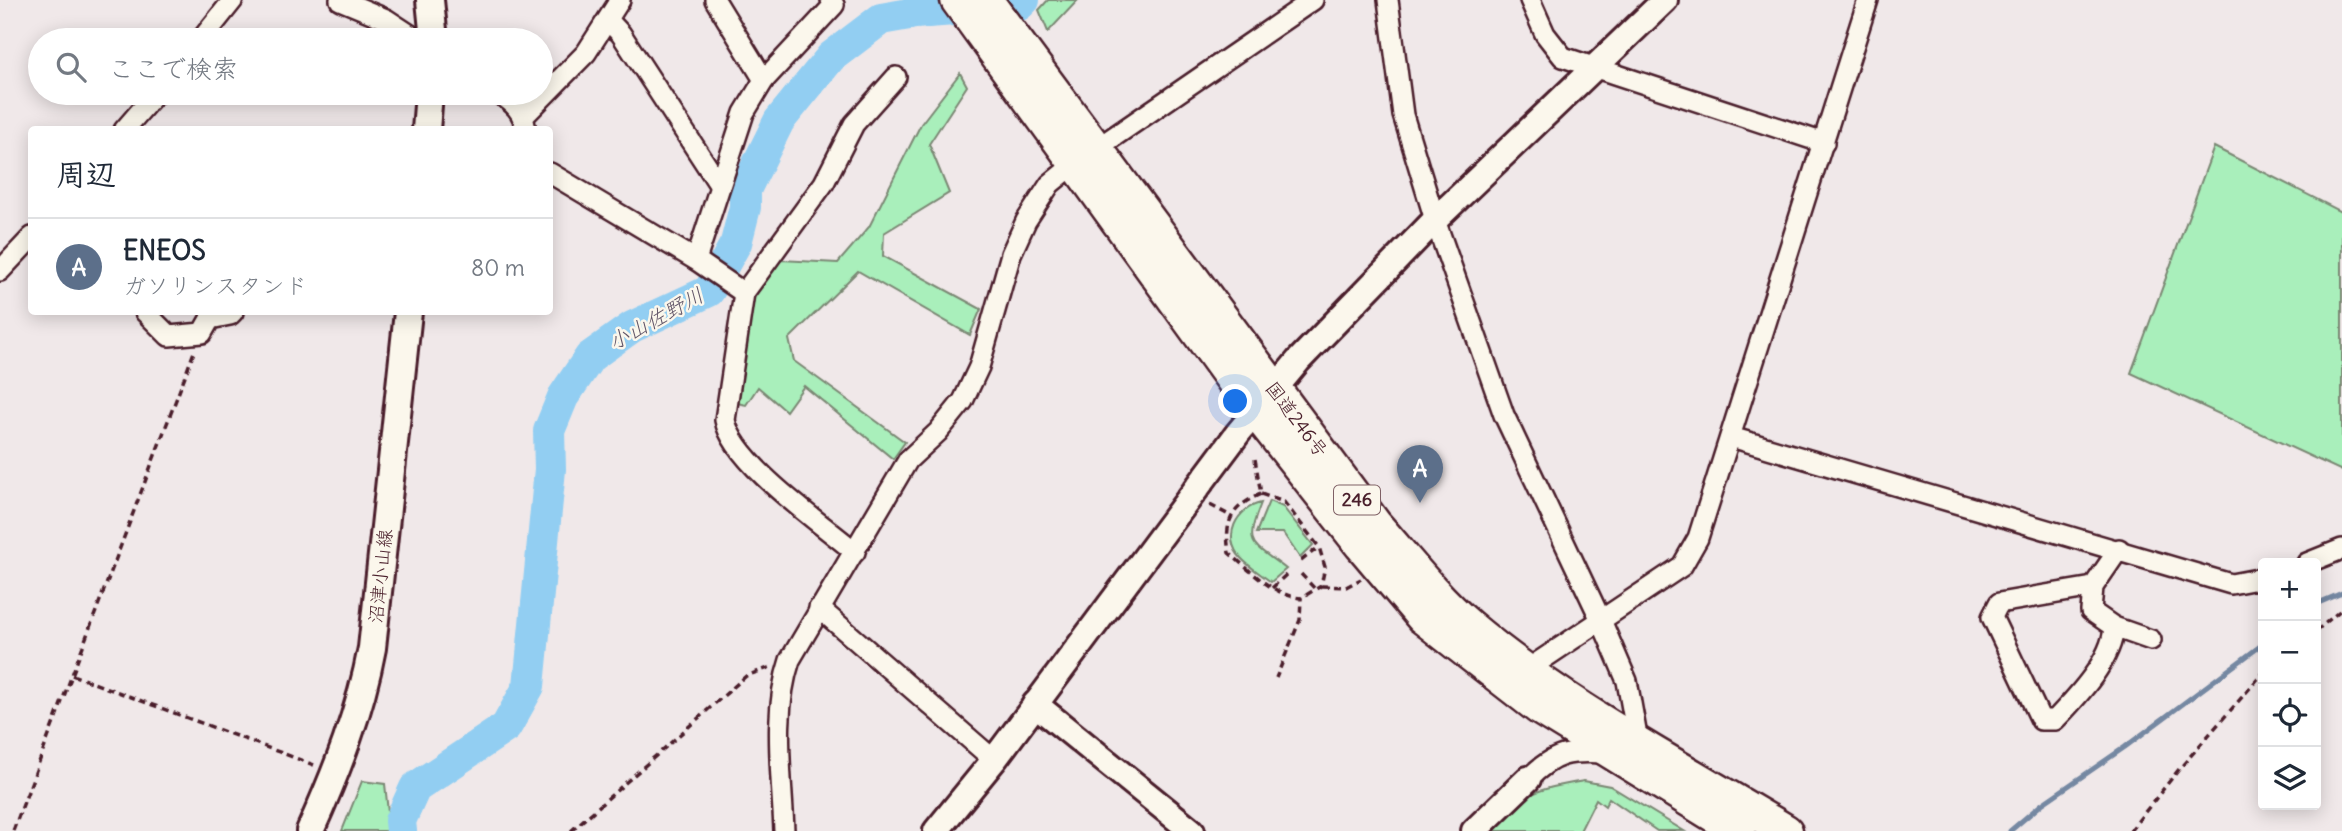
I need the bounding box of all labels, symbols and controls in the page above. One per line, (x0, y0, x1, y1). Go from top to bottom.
search box (28, 28, 553, 105)
icon: search (52, 48, 90, 86)
text: ここで検索 (108, 52, 238, 85)
text: 周辺 (56, 155, 116, 193)
text: ENEOS (123, 234, 206, 267)
text: A (72, 253, 86, 282)
text: 80 m (471, 253, 525, 282)
text: ガソリンスタンド (123, 271, 307, 300)
water label: 小山佐野川 (603, 281, 708, 356)
street label: 国道246号 (1261, 376, 1333, 462)
your location (1218, 384, 1252, 418)
pin: A (1397, 445, 1443, 503)
road number: 246 (1334, 486, 1380, 514)
street label: 沼津小山線 (363, 527, 397, 625)
map controls (2258, 558, 2321, 810)
button: + (2258, 558, 2321, 621)
button: − (2258, 621, 2321, 684)
button: locate (2258, 684, 2321, 747)
button: layers (2258, 747, 2321, 810)

